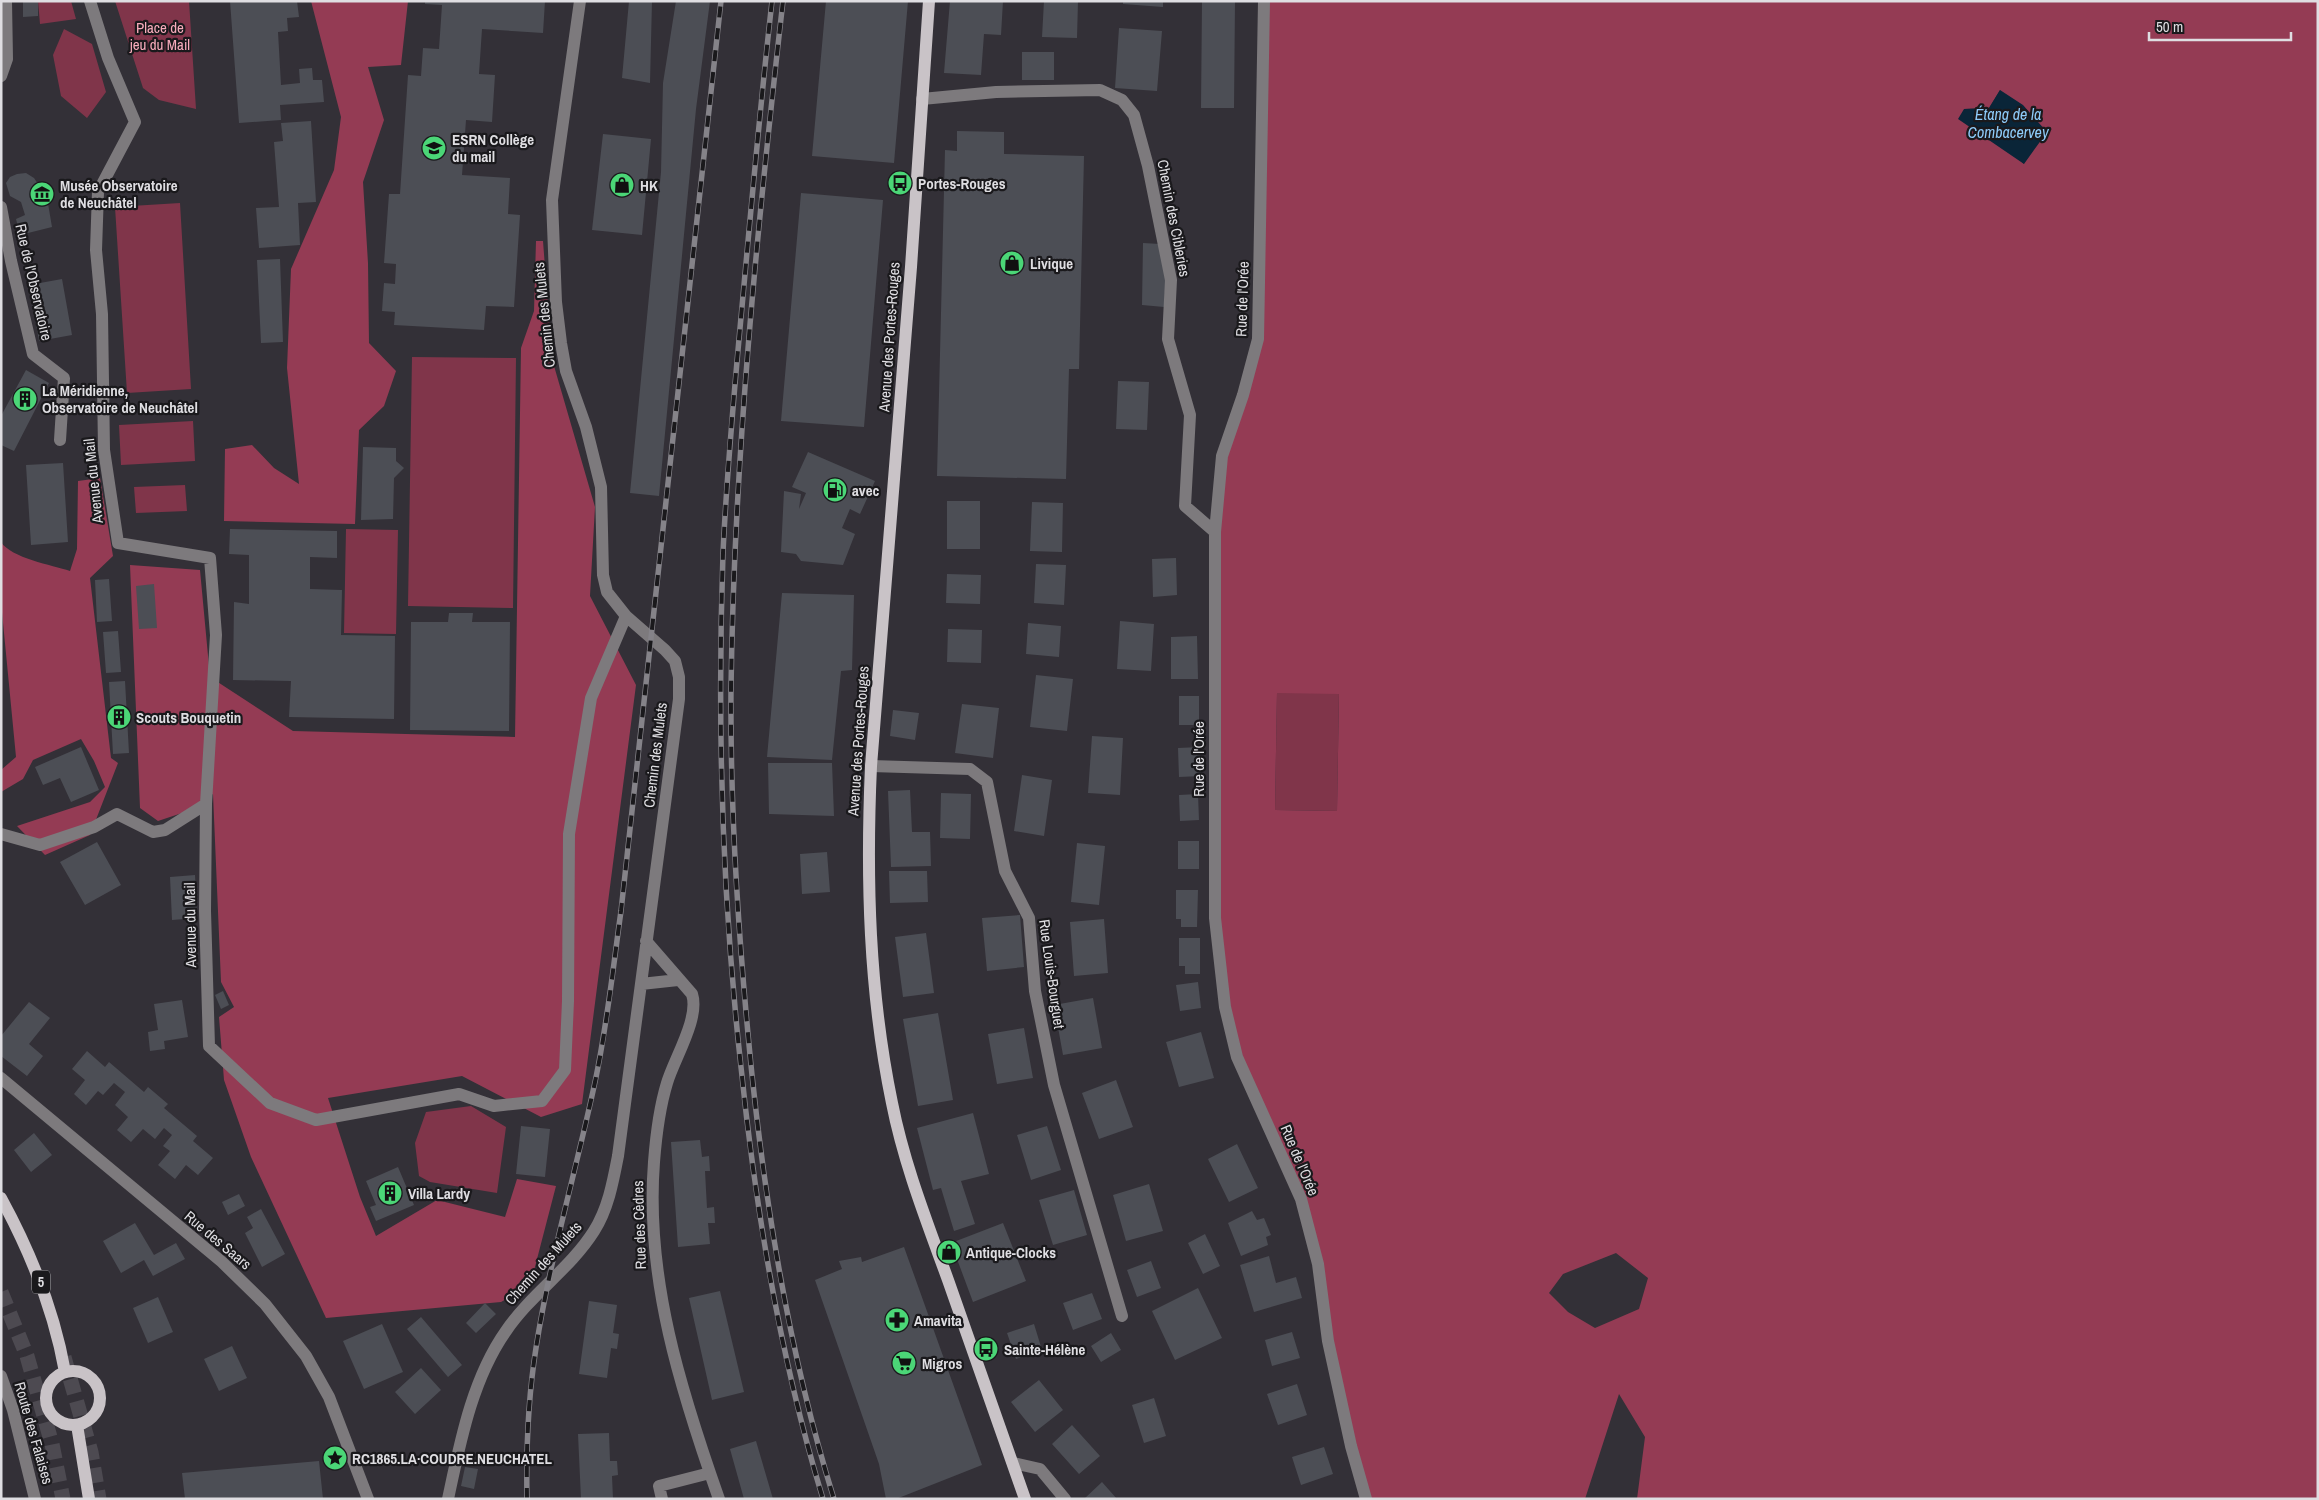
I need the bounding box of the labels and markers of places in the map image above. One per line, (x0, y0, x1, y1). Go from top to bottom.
place label: ESRN Collège du mail (452, 129, 534, 167)
school or university icon: ESRN Collège du mail (421, 135, 447, 161)
bus stop icon: Portes-Rouges (887, 170, 913, 196)
shop icon: HK (609, 172, 635, 198)
place label: Portes-Rouges (918, 173, 1006, 194)
place label: Musée Observatoire de Neuchâtel (60, 175, 178, 213)
place label: HK (640, 175, 658, 196)
museum icon: Musée Observatoire de Neuchâtel (29, 181, 55, 207)
shop icon: Livique (999, 250, 1025, 276)
place label: Livique (1030, 253, 1073, 274)
place label: La Méridienne, Observatoire de Neuchâtel (42, 380, 198, 418)
building icon: La Méridienne, Observatoire de Neuchâtel (12, 386, 38, 412)
fuel station icon: avec (822, 477, 848, 503)
place label: avec (852, 480, 880, 501)
building icon: Scouts Bouquetin (106, 704, 132, 730)
place label: Scouts Bouquetin (136, 707, 241, 728)
building icon: Villa Lardy (377, 1180, 403, 1206)
place label: Villa Lardy (408, 1183, 470, 1204)
shop icon: Antique-Clocks (936, 1239, 962, 1265)
place label: Antique-Clocks (966, 1242, 1056, 1263)
pharmacy icon: Amavita (884, 1307, 910, 1333)
place label: Amavita (914, 1310, 962, 1331)
bus stop icon: Sainte-Hélène (973, 1336, 999, 1362)
place label: Sainte-Hélène (1004, 1339, 1086, 1360)
supermarket icon: Migros (891, 1350, 917, 1376)
place label: Migros (922, 1353, 962, 1374)
place icon: RC1865.LA·COUDRE.NEUCHATEL (322, 1445, 348, 1471)
place label: RC1865.LA·COUDRE.NEUCHATEL (352, 1448, 552, 1469)

